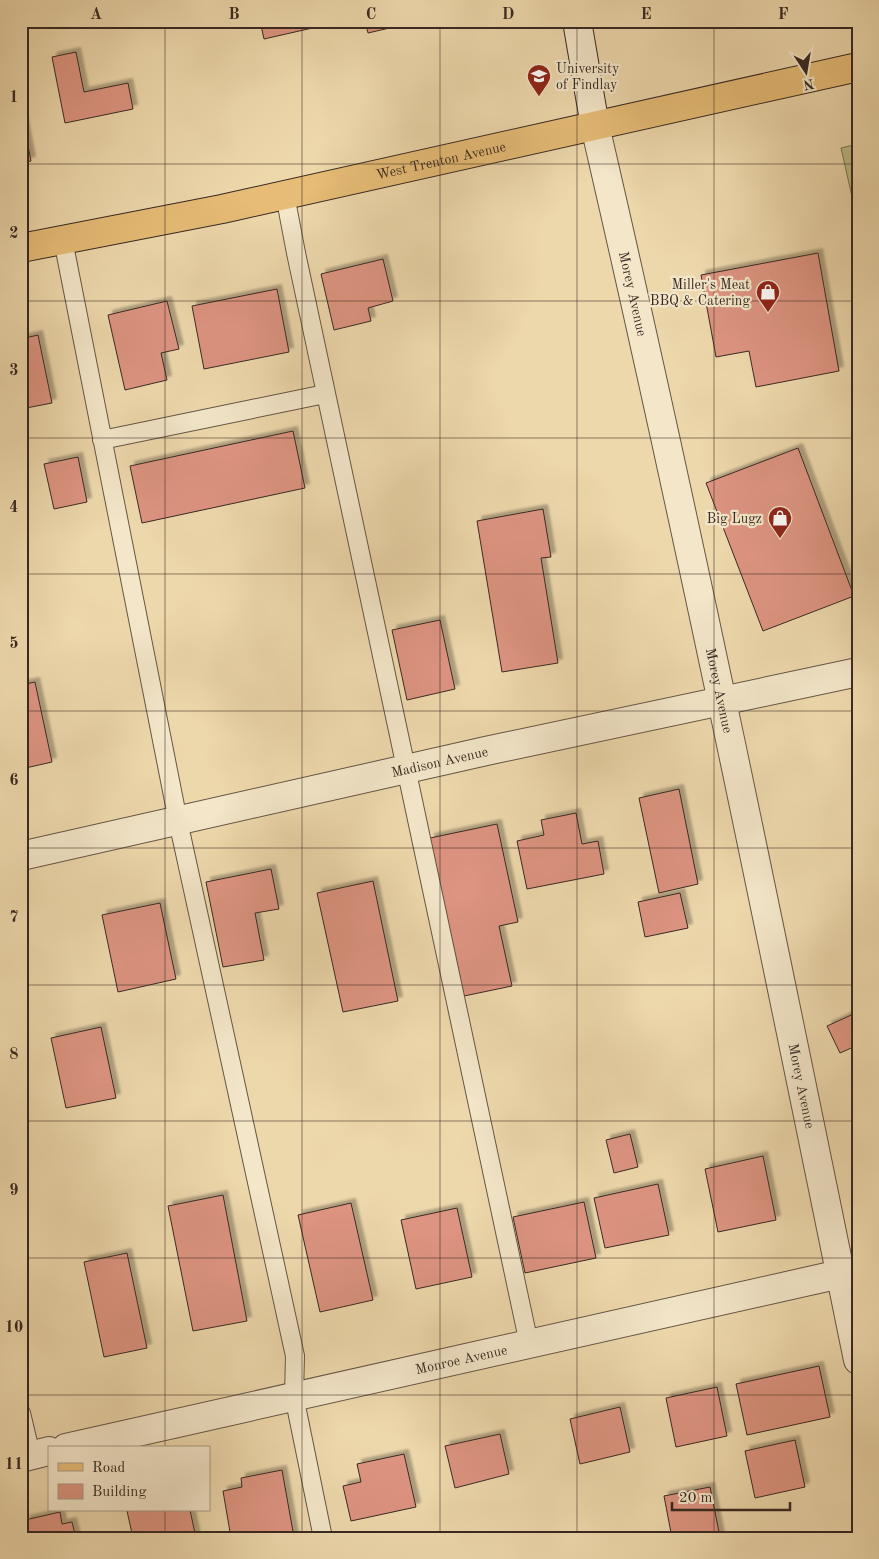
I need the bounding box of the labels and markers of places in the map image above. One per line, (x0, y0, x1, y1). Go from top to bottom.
place label: University of Findlay (556, 62, 620, 92)
school or university icon: University of Findlay (526, 63, 552, 97)
place label: Miller's Meat BBQ & Catering (650, 278, 750, 308)
shop icon: Miller's Meat BBQ & Catering (755, 279, 781, 313)
shop icon: Big Lugz (767, 505, 793, 539)
place label: Big Lugz (707, 512, 762, 526)

